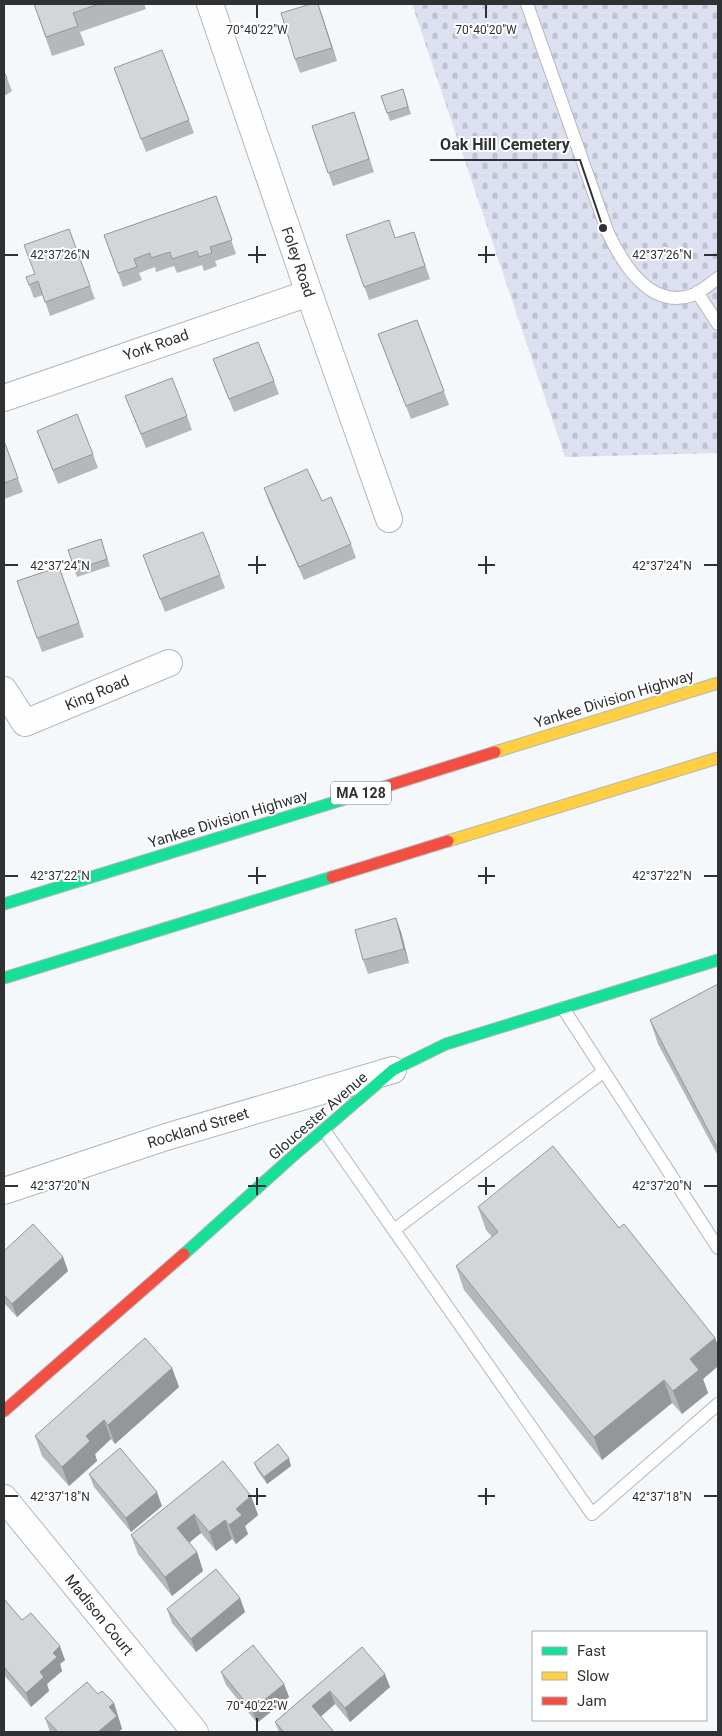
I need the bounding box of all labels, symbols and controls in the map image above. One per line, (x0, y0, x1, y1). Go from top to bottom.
text: 70°40'22"W (226, 23, 288, 37)
text: 70°40'20"W (455, 23, 517, 37)
callout: Oak Hill Cemetery (430, 129, 580, 160)
text: Oak Hill Cemetery (440, 135, 571, 154)
street label: Foley Road (278, 224, 318, 300)
text: 42°37'26"N (30, 248, 90, 262)
text: 42°37'26"N (632, 248, 692, 262)
street label: York Road (121, 325, 191, 365)
text: 42°37'24"N (30, 559, 90, 573)
text: 42°37'24"N (632, 559, 692, 573)
street label: Yankee Division Highway (532, 666, 696, 732)
street label: King Road (62, 671, 132, 715)
road number: MA 128 (331, 781, 391, 804)
street label: Yankee Division Highway (146, 786, 310, 852)
text: 42°37'22"N (30, 869, 90, 883)
text: 42°37'22"N (632, 869, 692, 883)
street label: Gloucester Avenue (265, 1068, 371, 1164)
street label: Rockland Street (145, 1104, 251, 1152)
text: 42°37'20"N (30, 1179, 90, 1193)
text: 42°37'20"N (632, 1179, 692, 1193)
text: 42°37'18"N (30, 1490, 90, 1504)
text: 42°37'18"N (632, 1490, 692, 1504)
street label: Madison Court (61, 1571, 137, 1659)
legend (532, 1631, 707, 1721)
text: Fast (577, 1642, 606, 1660)
text: Slow (577, 1667, 609, 1685)
text: Jam (577, 1692, 607, 1710)
text: 70°40'22"W (226, 1699, 288, 1713)

